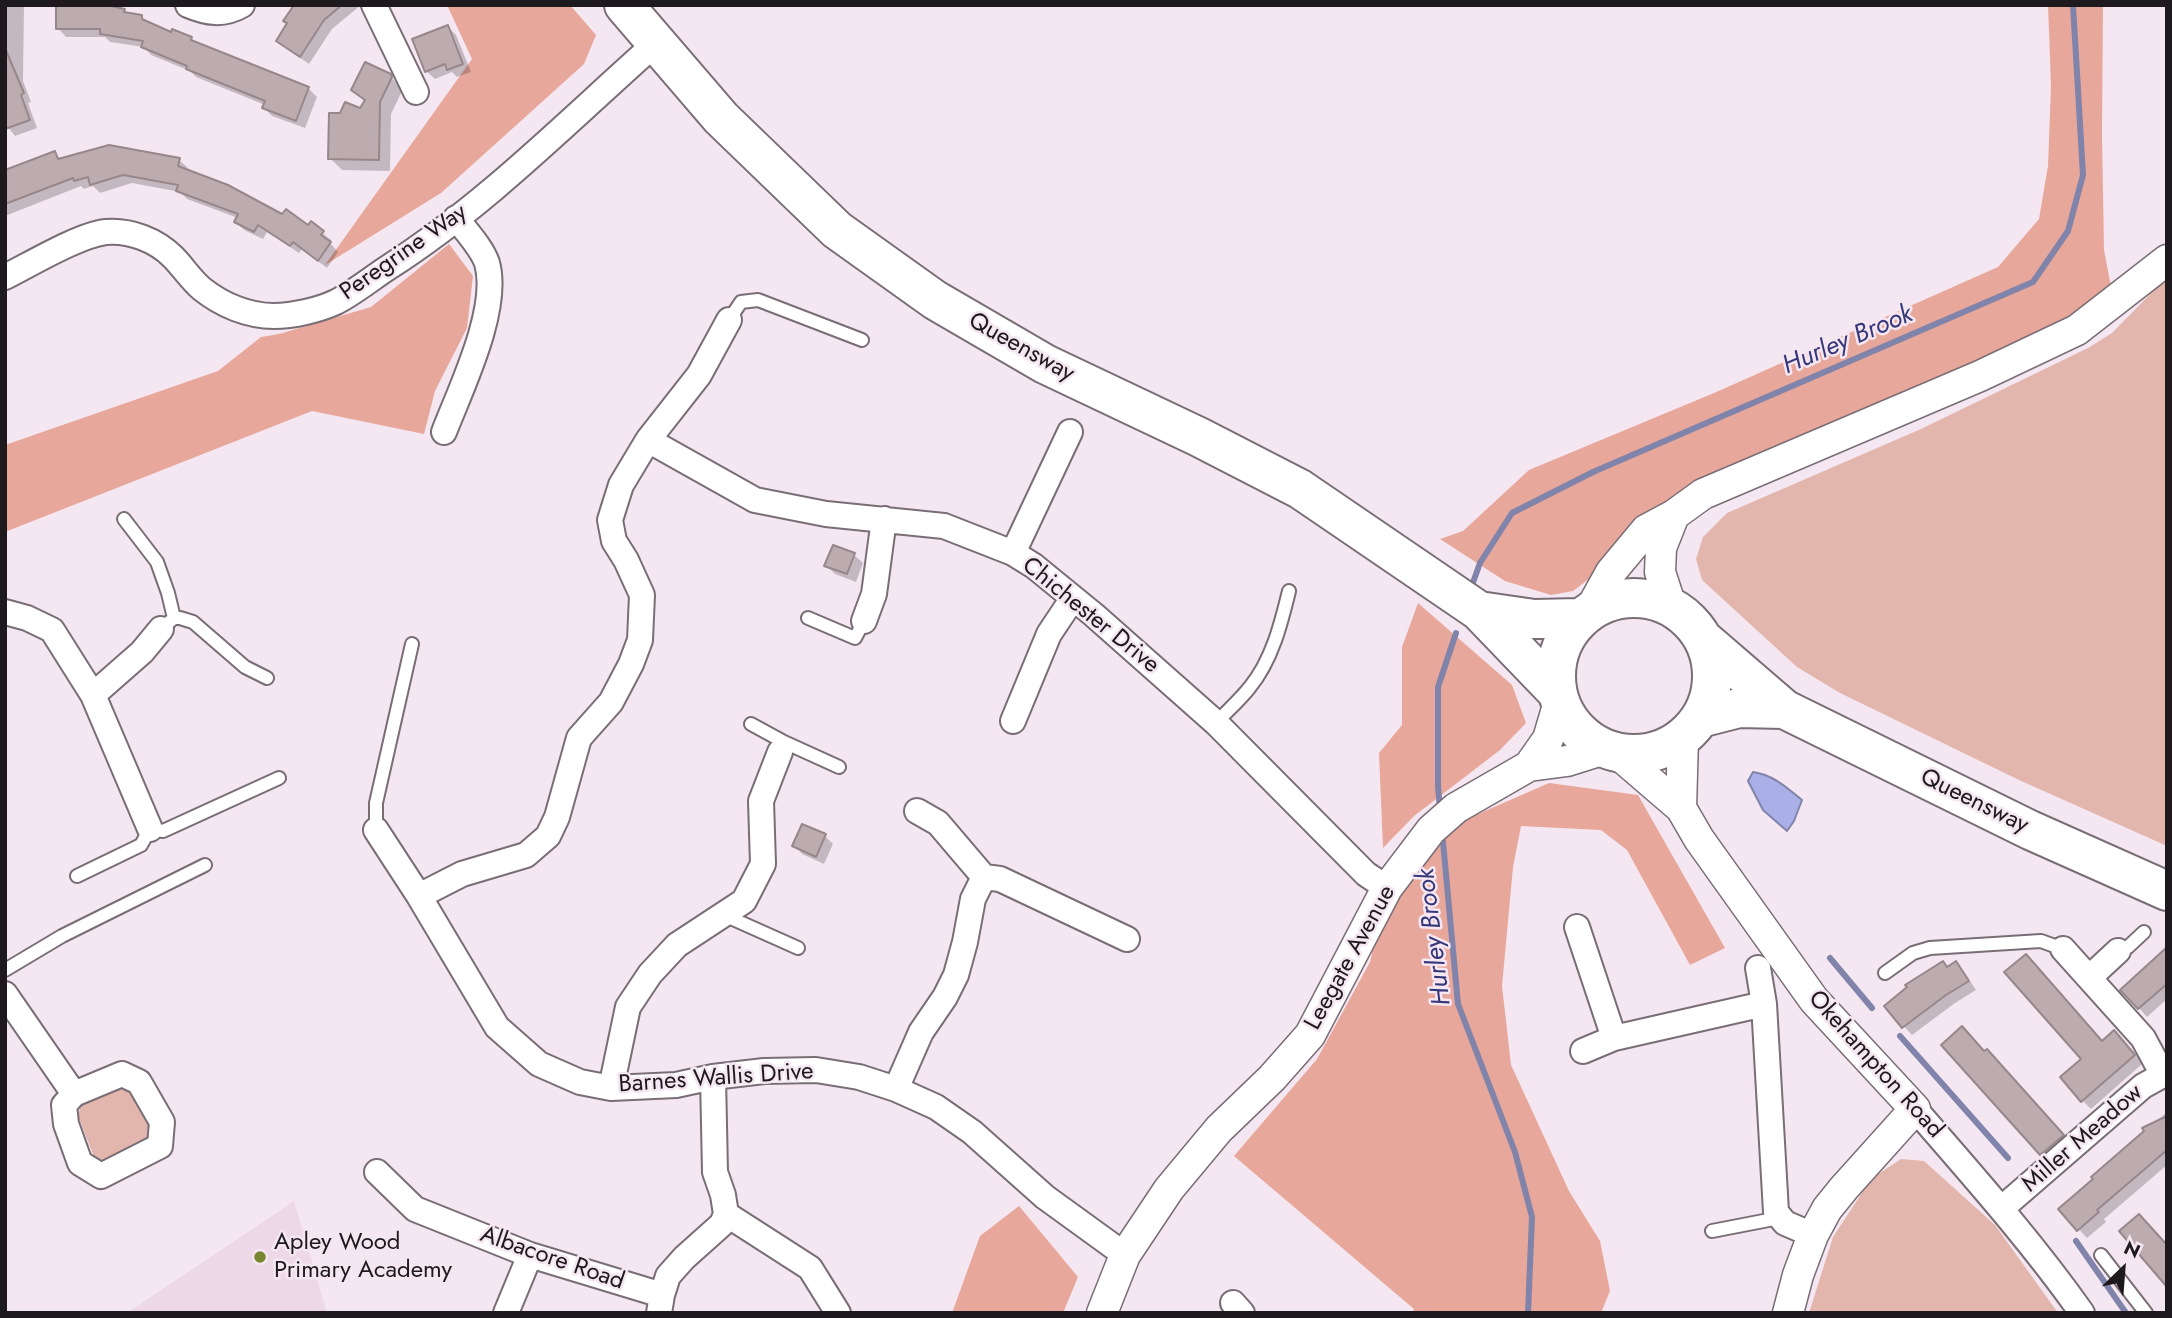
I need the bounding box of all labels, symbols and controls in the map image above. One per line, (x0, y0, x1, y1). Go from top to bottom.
street label: Peregrine Way (335, 199, 473, 307)
water label: Hurley Brook (1778, 300, 1918, 382)
street label: Queensway (963, 307, 1079, 389)
street label: Chichester Drive (1016, 552, 1164, 680)
street label: Queensway (1915, 763, 2033, 841)
water label: Hurley Brook (1411, 866, 1459, 1008)
street label: Leegate Avenue (1299, 881, 1403, 1035)
street label: Okehampton Road (1801, 985, 1949, 1145)
street label: Barnes Wallis Drive (618, 1058, 814, 1100)
street label: Miller Meadow (2017, 1079, 2149, 1199)
street label: Albacore Road (476, 1221, 628, 1297)
place label: Apley Wood Primary Academy (274, 1229, 452, 1285)
north arrow (2088, 1234, 2158, 1304)
text: N (2120, 1234, 2145, 1265)
marker: Apley Wood Primary Academy (252, 1249, 268, 1265)

